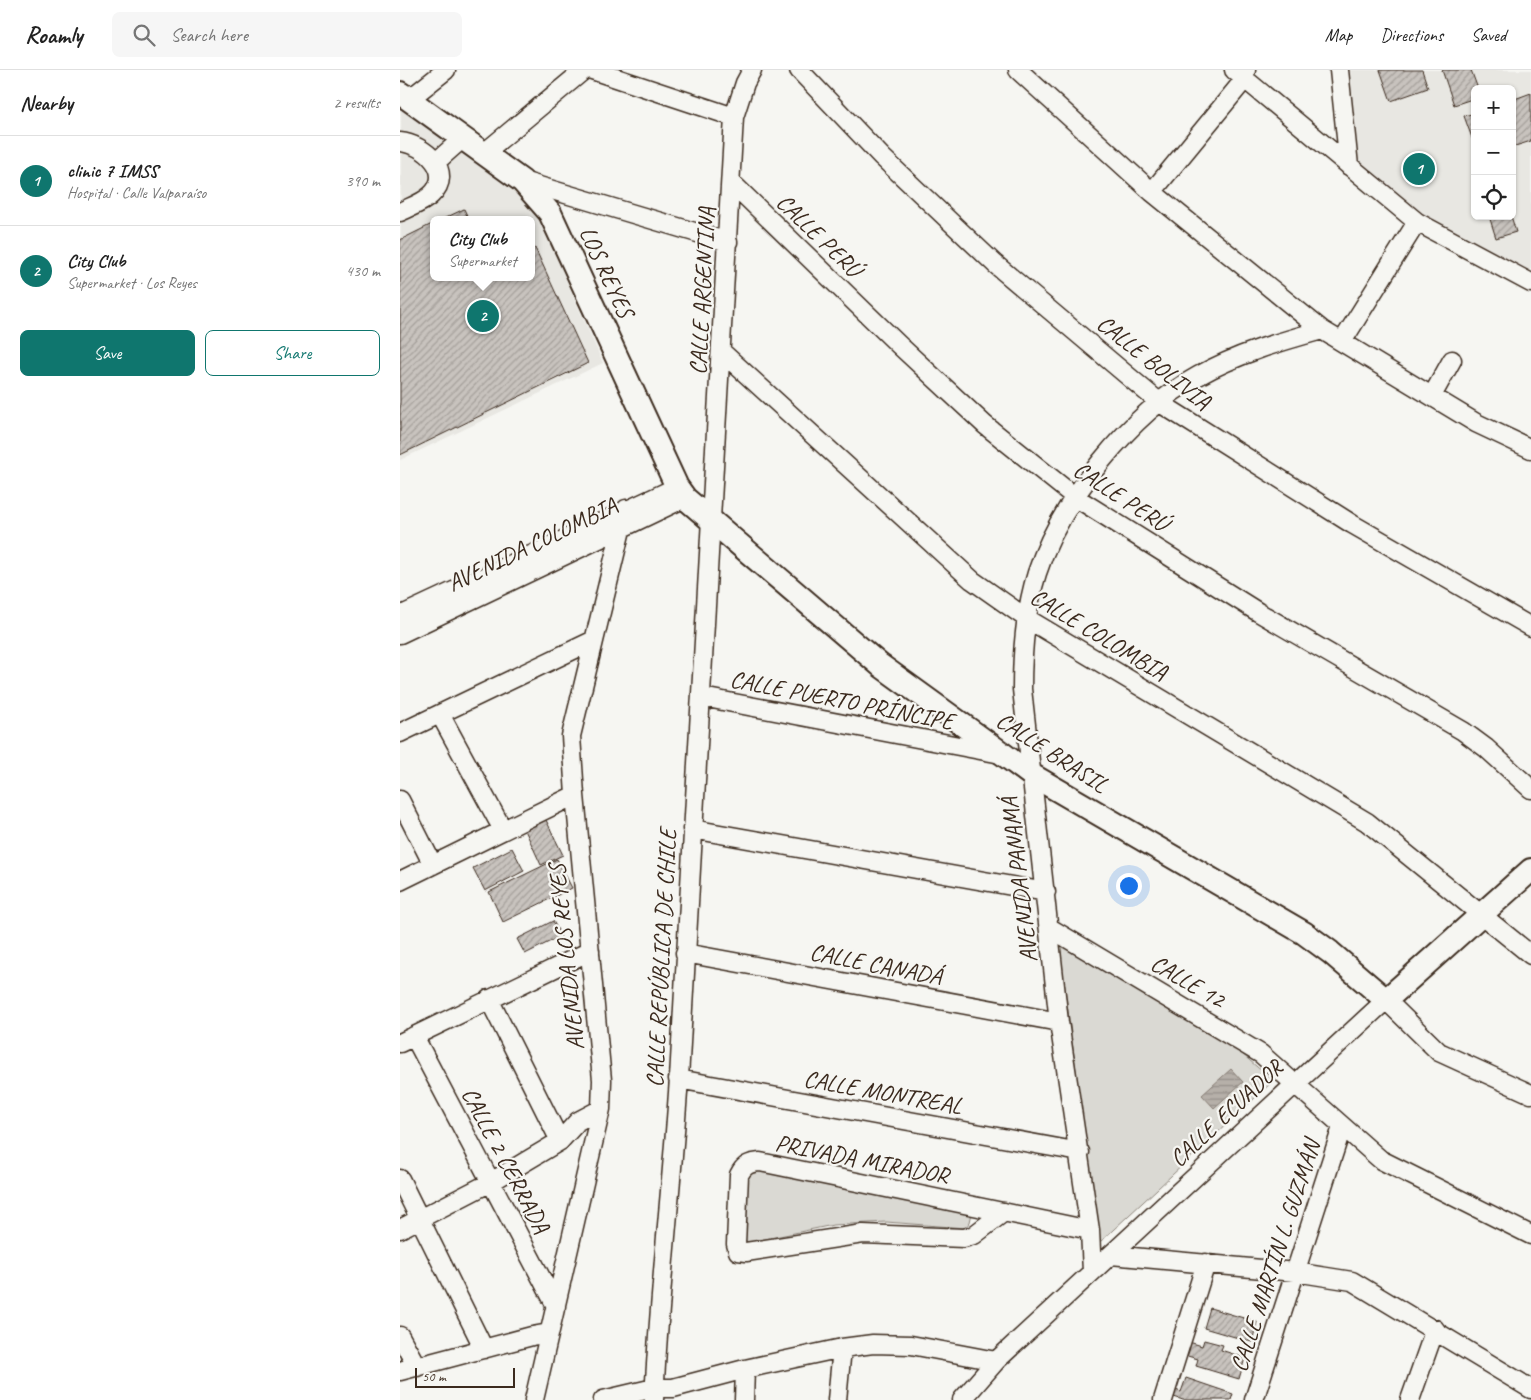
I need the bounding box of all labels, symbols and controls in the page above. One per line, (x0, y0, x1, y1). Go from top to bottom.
search box (112, 12, 462, 57)
text: Roamly (25, 20, 82, 50)
icon: search (130, 21, 158, 49)
text: Search here (170, 23, 248, 47)
text: Map (1325, 24, 1352, 46)
text: Directions (1380, 24, 1443, 46)
text: Saved (1471, 24, 1506, 46)
map controls (1471, 85, 1516, 220)
button: + (1471, 85, 1516, 130)
text: Nearby (20, 90, 73, 116)
text: 2 results (333, 93, 380, 113)
button: − (1471, 130, 1516, 175)
pin: 1 (1403, 150, 1435, 188)
text: clinic 7 IMSS (67, 159, 158, 183)
text: 1 (32, 171, 40, 191)
text: 390 m (346, 171, 380, 191)
button: locate (1471, 175, 1516, 220)
text: Hospital · Calle Valparaíso (67, 183, 206, 203)
street label: CALLE PERÚ (770, 187, 871, 286)
street label: CALLE ARGENTINA (683, 205, 721, 376)
popup (430, 216, 535, 281)
street label: LOS REYES (573, 222, 643, 325)
text: City Club (448, 227, 507, 251)
text: City Club (67, 249, 125, 273)
text: Supermarket (448, 251, 517, 271)
text: 2 (32, 261, 40, 281)
text: 430 m (346, 261, 380, 281)
text: Supermarket · Los Reyes (67, 273, 197, 293)
pin: 2 (467, 297, 499, 335)
street label: CALLE BOLIVIA (1091, 308, 1218, 417)
button: Save (20, 330, 195, 376)
button: Share (205, 330, 380, 376)
street label: CALLE PERÚ (1068, 454, 1178, 540)
street label: AVENIDA COLOMBIA (442, 490, 623, 598)
street label: CALLE COLOMBIA (1025, 581, 1174, 687)
street label: CALLE PUERTO PRÍNCIPE (728, 664, 959, 737)
street label: CALLE BRASIL (991, 705, 1114, 799)
street label: AVENIDA PANAMÁ (994, 793, 1044, 964)
street label: CALLE REPÚBLICA DE CHILE (639, 825, 683, 1088)
street label: AVENIDA LOS REYES (541, 859, 591, 1052)
your location (1116, 873, 1142, 899)
street label: CALLE CANADÁ (807, 937, 947, 992)
street label: CALLE 12 (1145, 948, 1232, 1015)
street label: CALLE ECUADOR (1163, 1051, 1290, 1173)
street label: CALLE MONTREAL (802, 1063, 965, 1121)
street label: CALLE 2 CERRADA (455, 1082, 557, 1239)
street label: PRIVADA MIRADOR (773, 1127, 953, 1191)
street label: CALLE MARTÍN L. GUZMÁN (1223, 1133, 1328, 1375)
scale bar (415, 1365, 515, 1388)
text: 50 m (422, 1368, 446, 1385)

